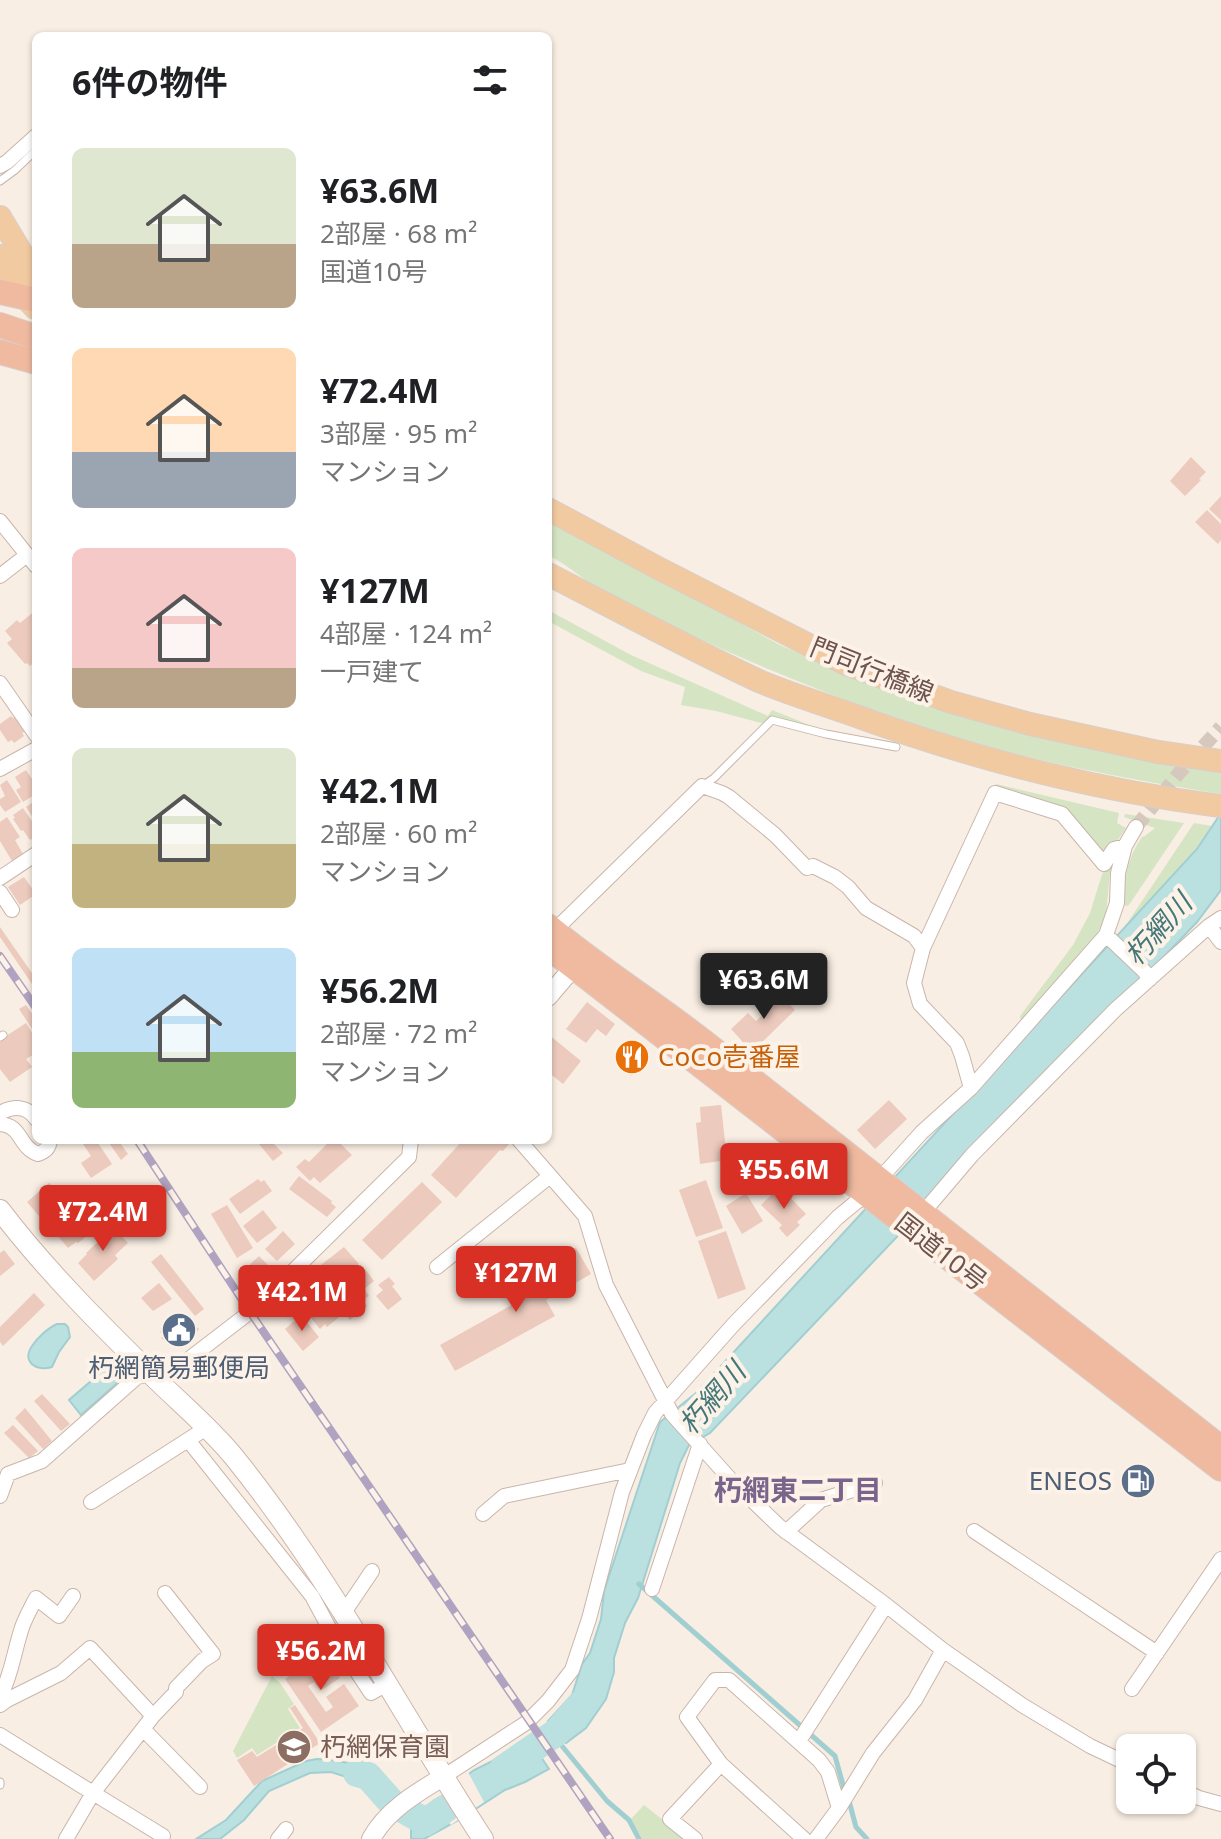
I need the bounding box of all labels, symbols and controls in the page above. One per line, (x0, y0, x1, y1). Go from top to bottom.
icon: filters (468, 58, 512, 102)
text: 6件の物件 (72, 59, 227, 105)
text: ¥63.6M (320, 167, 439, 213)
icon: home (136, 180, 232, 276)
text: 2部屋 · 68 m² (320, 215, 477, 251)
text: 国道10号 (320, 253, 428, 289)
text: ¥72.4M (320, 367, 439, 413)
icon: home (136, 380, 232, 476)
text: 3部屋 · 95 m² (320, 415, 477, 451)
text: マンション (320, 453, 450, 489)
text: ¥127M (320, 567, 430, 613)
icon: home (136, 580, 232, 676)
text: 4部屋 · 124 m² (320, 615, 492, 651)
street label: 門司行橋線 (805, 628, 939, 710)
text: 一戸建て (320, 653, 424, 689)
text: ¥42.1M (320, 767, 439, 813)
icon: home (136, 780, 232, 876)
text: 2部屋 · 60 m² (320, 815, 477, 851)
text: マンション (320, 853, 450, 889)
water label: 朽網川 (1115, 882, 1201, 972)
pin: ¥63.6M (699, 953, 829, 1021)
text: ¥63.6M (718, 961, 810, 997)
text: ¥56.2M (320, 967, 439, 1013)
icon: home (136, 980, 232, 1076)
text: 2部屋 · 72 m² (320, 1015, 477, 1051)
restaurant icon: CoCo壱番屋 (613, 1038, 651, 1076)
place label: CoCo壱番屋 (658, 1038, 800, 1074)
text: マンション (320, 1053, 450, 1089)
pin: ¥55.6M (719, 1143, 849, 1211)
text: ¥55.6M (738, 1151, 830, 1187)
pin: ¥72.4M (38, 1185, 168, 1253)
text: ¥72.4M (57, 1193, 149, 1229)
street label: 国道10号 (888, 1204, 995, 1299)
pin: ¥127M (460, 1246, 572, 1314)
text: ¥127M (474, 1254, 558, 1290)
pin: ¥42.1M (237, 1265, 367, 1333)
text: ¥42.1M (256, 1273, 348, 1309)
public building icon: 朽網簡易郵便局 (160, 1311, 198, 1349)
place label: 朽網簡易郵便局 (88, 1349, 270, 1385)
water label: 朽網川 (669, 1351, 755, 1442)
place label: ENEOS (1029, 1462, 1112, 1498)
fuel station icon: ENEOS (1119, 1462, 1157, 1500)
district label: 朽網東二丁目 (714, 1470, 882, 1508)
pin: ¥56.2M (256, 1624, 386, 1692)
text: ¥56.2M (275, 1632, 367, 1668)
school or university icon: 朽網保育園 (275, 1728, 313, 1766)
place label: 朽網保育園 (320, 1728, 450, 1764)
map controls (1116, 1734, 1196, 1814)
button: locate (1116, 1734, 1196, 1814)

